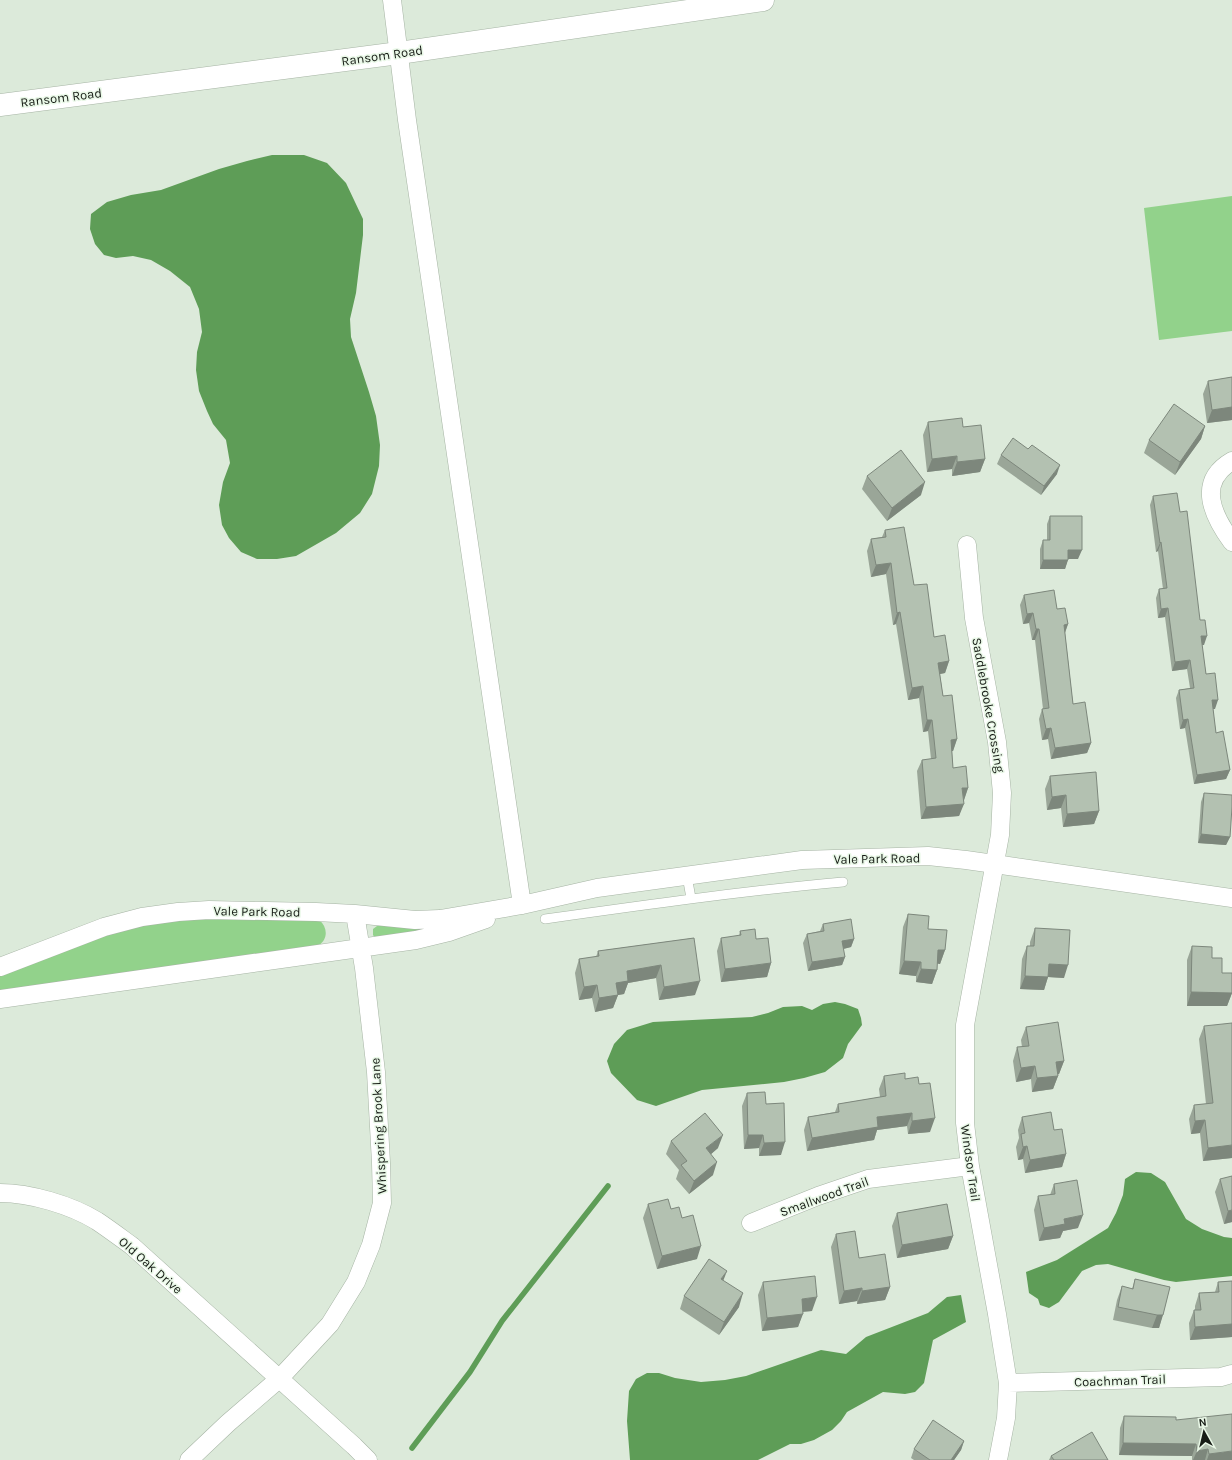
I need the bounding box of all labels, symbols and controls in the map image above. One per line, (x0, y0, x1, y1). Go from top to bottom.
street label: Ransom Road (340, 42, 424, 69)
street label: Ransom Road (19, 85, 103, 110)
street label: Saddlebrooke Crossing (969, 636, 1008, 774)
street label: Vale Park Road (833, 850, 921, 867)
street label: Vale Park Road (213, 903, 301, 920)
street label: Whispering Brook Lane (367, 1057, 390, 1194)
street label: Windsor Trail (958, 1124, 983, 1203)
street label: Smallwood Trail (778, 1173, 871, 1220)
street label: Old Oak Drive (116, 1234, 186, 1297)
street label: Coachman Trail (1074, 1371, 1166, 1390)
north arrow (1184, 1412, 1224, 1452)
text: N (1198, 1416, 1207, 1430)

